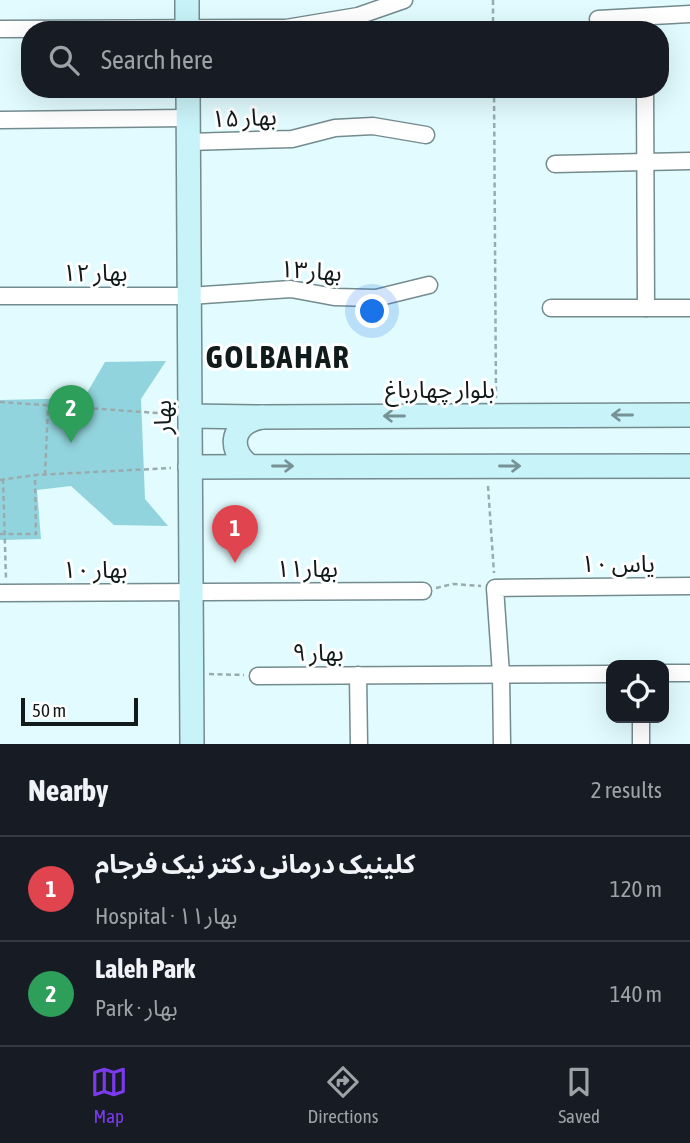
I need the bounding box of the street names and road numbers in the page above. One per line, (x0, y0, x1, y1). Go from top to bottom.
street label: بهار ۱۵ (211, 103, 277, 133)
street label: بهار۱۳ (279, 255, 343, 287)
street label: بهار ۱۲ (62, 259, 128, 287)
street label: بلوار چهارباغ (385, 376, 495, 407)
street label: بهار (149, 400, 177, 435)
street label: یاس ۱۰ (581, 550, 655, 577)
street label: بهار۱۱ (276, 555, 338, 583)
street label: بهار ۱۰ (62, 556, 128, 584)
street label: بهار ۹ (292, 639, 344, 667)

